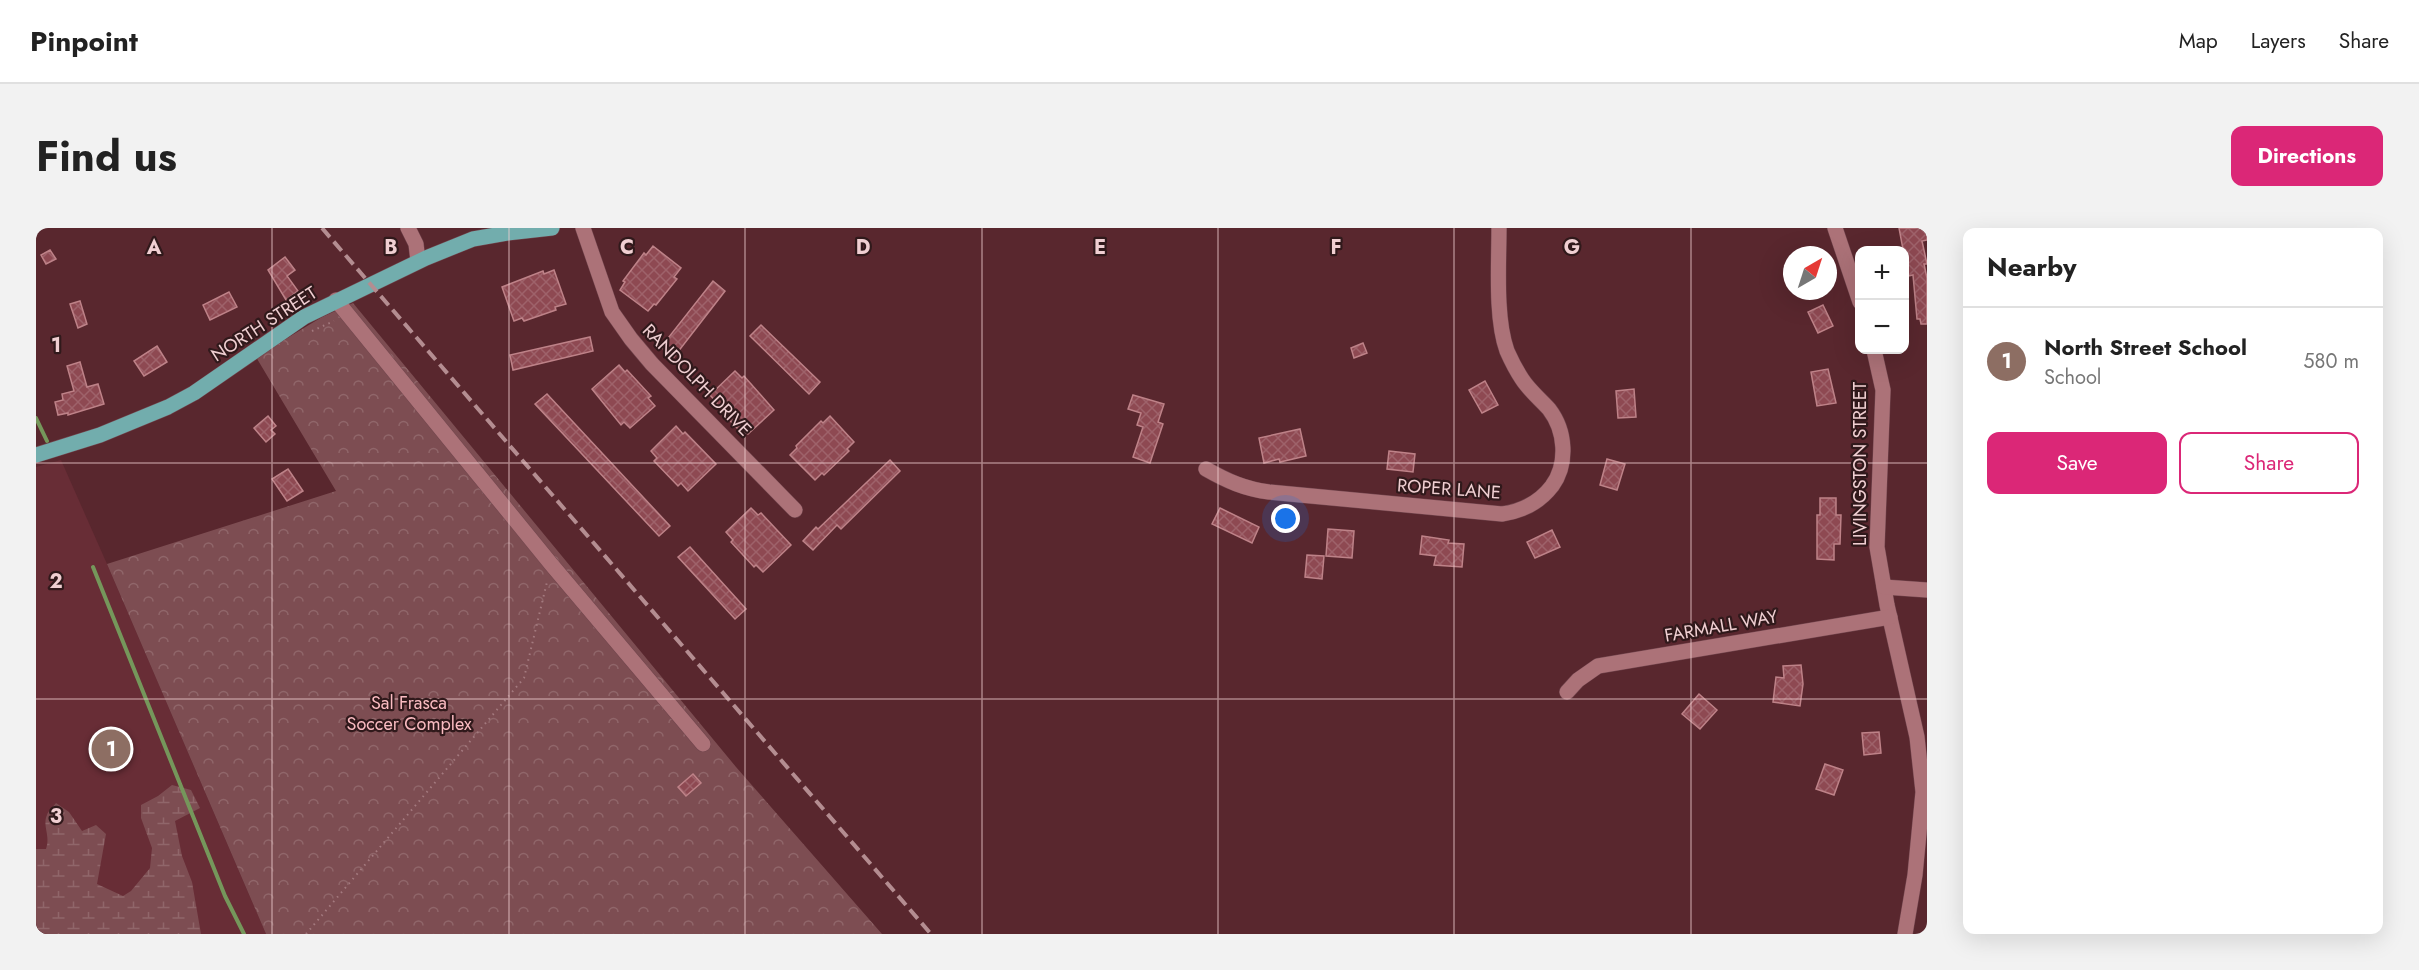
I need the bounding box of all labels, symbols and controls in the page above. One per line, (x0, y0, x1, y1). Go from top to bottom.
text: Pinpoint (30, 21, 138, 62)
text: Map (2179, 26, 2218, 56)
text: Layers (2251, 26, 2306, 56)
text: Share (2339, 26, 2389, 56)
text: Find us (36, 126, 177, 187)
button: Directions (2231, 126, 2383, 186)
text: A (146, 233, 162, 262)
text: B (384, 233, 398, 262)
text: C (620, 233, 634, 262)
text: D (856, 233, 870, 262)
text: E (1094, 233, 1106, 262)
text: F (1330, 233, 1342, 262)
text: G (1564, 233, 1580, 262)
north arrow (1783, 246, 1837, 300)
map controls (1855, 246, 1909, 354)
button: + (1855, 246, 1909, 300)
text: Nearby (1987, 248, 2076, 286)
street label: NORTH STREET (206, 280, 323, 368)
button: − (1855, 300, 1909, 354)
street label: RANDOLPH DRIVE (637, 318, 757, 442)
text: 1 (51, 331, 61, 360)
text: North Street School (2044, 331, 2247, 363)
text: 1 (2001, 347, 2012, 376)
text: 580 m (2303, 347, 2359, 376)
text: School (2044, 363, 2101, 392)
street label: LIVINGSTON STREET (1847, 381, 1873, 546)
button: Save (1987, 432, 2167, 494)
button: Share (2179, 432, 2359, 494)
street label: ROPER LANE (1396, 472, 1502, 506)
your location (1271, 504, 1300, 533)
text: 2 (49, 567, 63, 596)
street label: FARMALL WAY (1662, 603, 1781, 649)
park label: Sal Frasca Soccer Complex (347, 690, 472, 737)
pin: 1 (92, 726, 130, 772)
text: 3 (50, 802, 62, 831)

